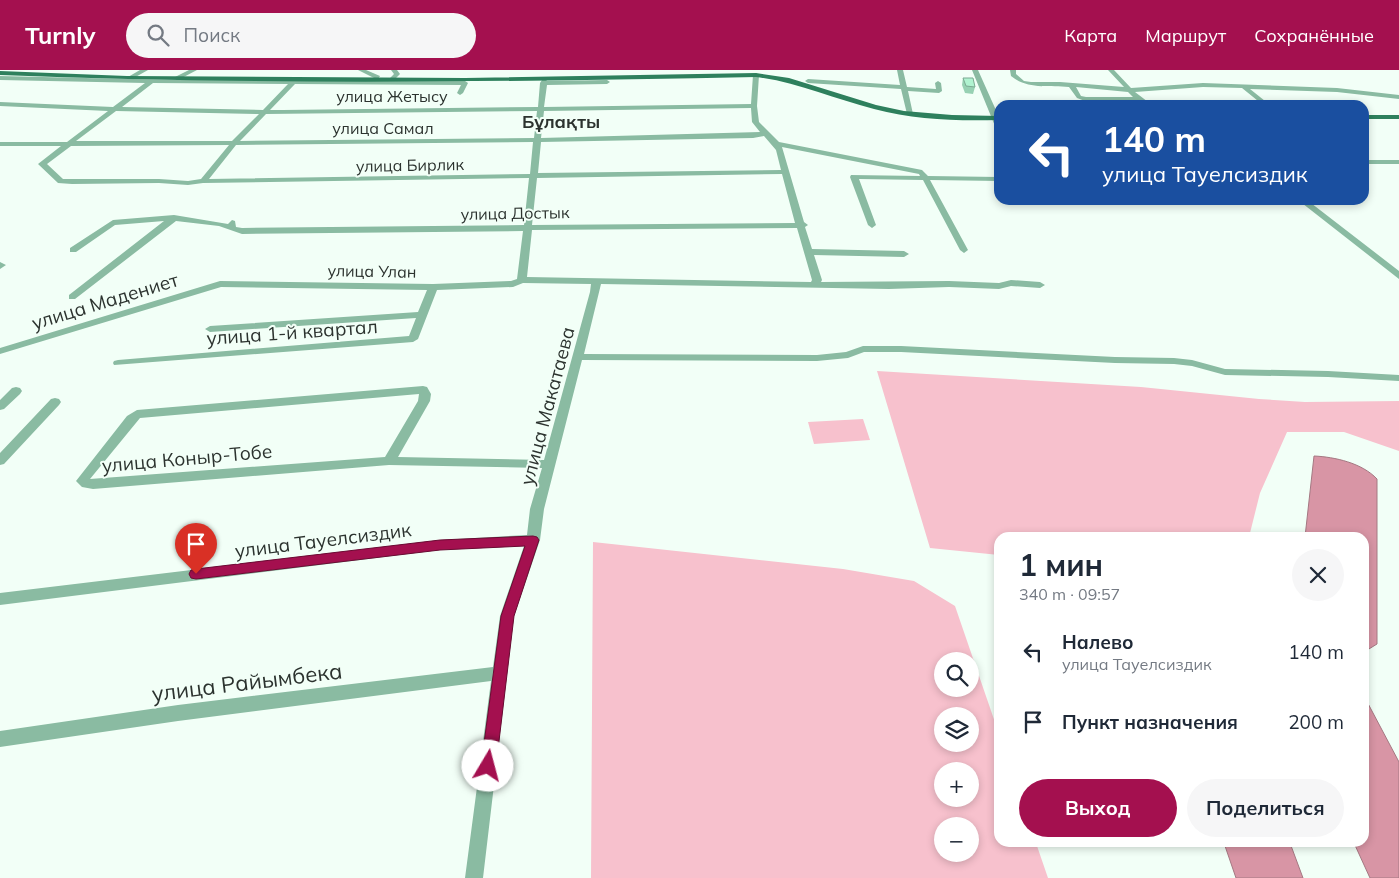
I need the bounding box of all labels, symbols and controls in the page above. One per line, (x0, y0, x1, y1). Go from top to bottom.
search box (126, 13, 476, 58)
text: Turnly (25, 20, 96, 50)
icon: search (144, 21, 172, 49)
text: Поиск (184, 23, 240, 47)
text: Карта (1064, 24, 1117, 47)
text: Маршрут (1145, 24, 1226, 47)
text: Сохранённые (1254, 24, 1374, 47)
street label: улица Жетысу (336, 86, 448, 106)
district label: Бұлақты (522, 110, 600, 133)
text: 140 m (1102, 117, 1206, 161)
street label: улица Самал (332, 118, 434, 138)
icon: left (1019, 120, 1084, 185)
street label: улица Бирлик (356, 154, 465, 176)
text: улица Тауелсиздик (1102, 160, 1308, 188)
street label: улица Достык (460, 202, 570, 224)
street label: улица Улан (327, 260, 417, 282)
street label: улица Мадениет (29, 267, 182, 335)
street label: улица 1-й квартал (206, 314, 378, 350)
street label: улица Макатаева (514, 324, 580, 488)
street label: улица Коныр-Тобе (101, 439, 273, 477)
street label: улица Тауелсиздик (233, 517, 413, 563)
pin (175, 523, 217, 574)
icon: arrive (182, 530, 210, 558)
text: 1 мин (1019, 546, 1103, 584)
button: close (1292, 549, 1344, 601)
text: 340 m · 09:57 (1019, 584, 1120, 604)
text: Налево (1062, 630, 1134, 654)
icon: left (1019, 638, 1047, 666)
text: 140 m (1288, 640, 1344, 664)
map controls (934, 652, 979, 862)
button: search (934, 652, 979, 697)
text: улица Тауелсиздик (1062, 654, 1212, 674)
street label: улица Райымбека (150, 656, 344, 708)
button: layers (934, 707, 979, 752)
icon: arrive (1019, 708, 1047, 736)
text: Пункт назначения (1062, 710, 1238, 734)
text: 200 m (1288, 710, 1344, 734)
position arrow (461, 739, 513, 791)
button: + (934, 762, 979, 807)
button: Выход (1019, 779, 1177, 837)
button: Поделиться (1187, 779, 1344, 837)
button: − (934, 817, 979, 862)

